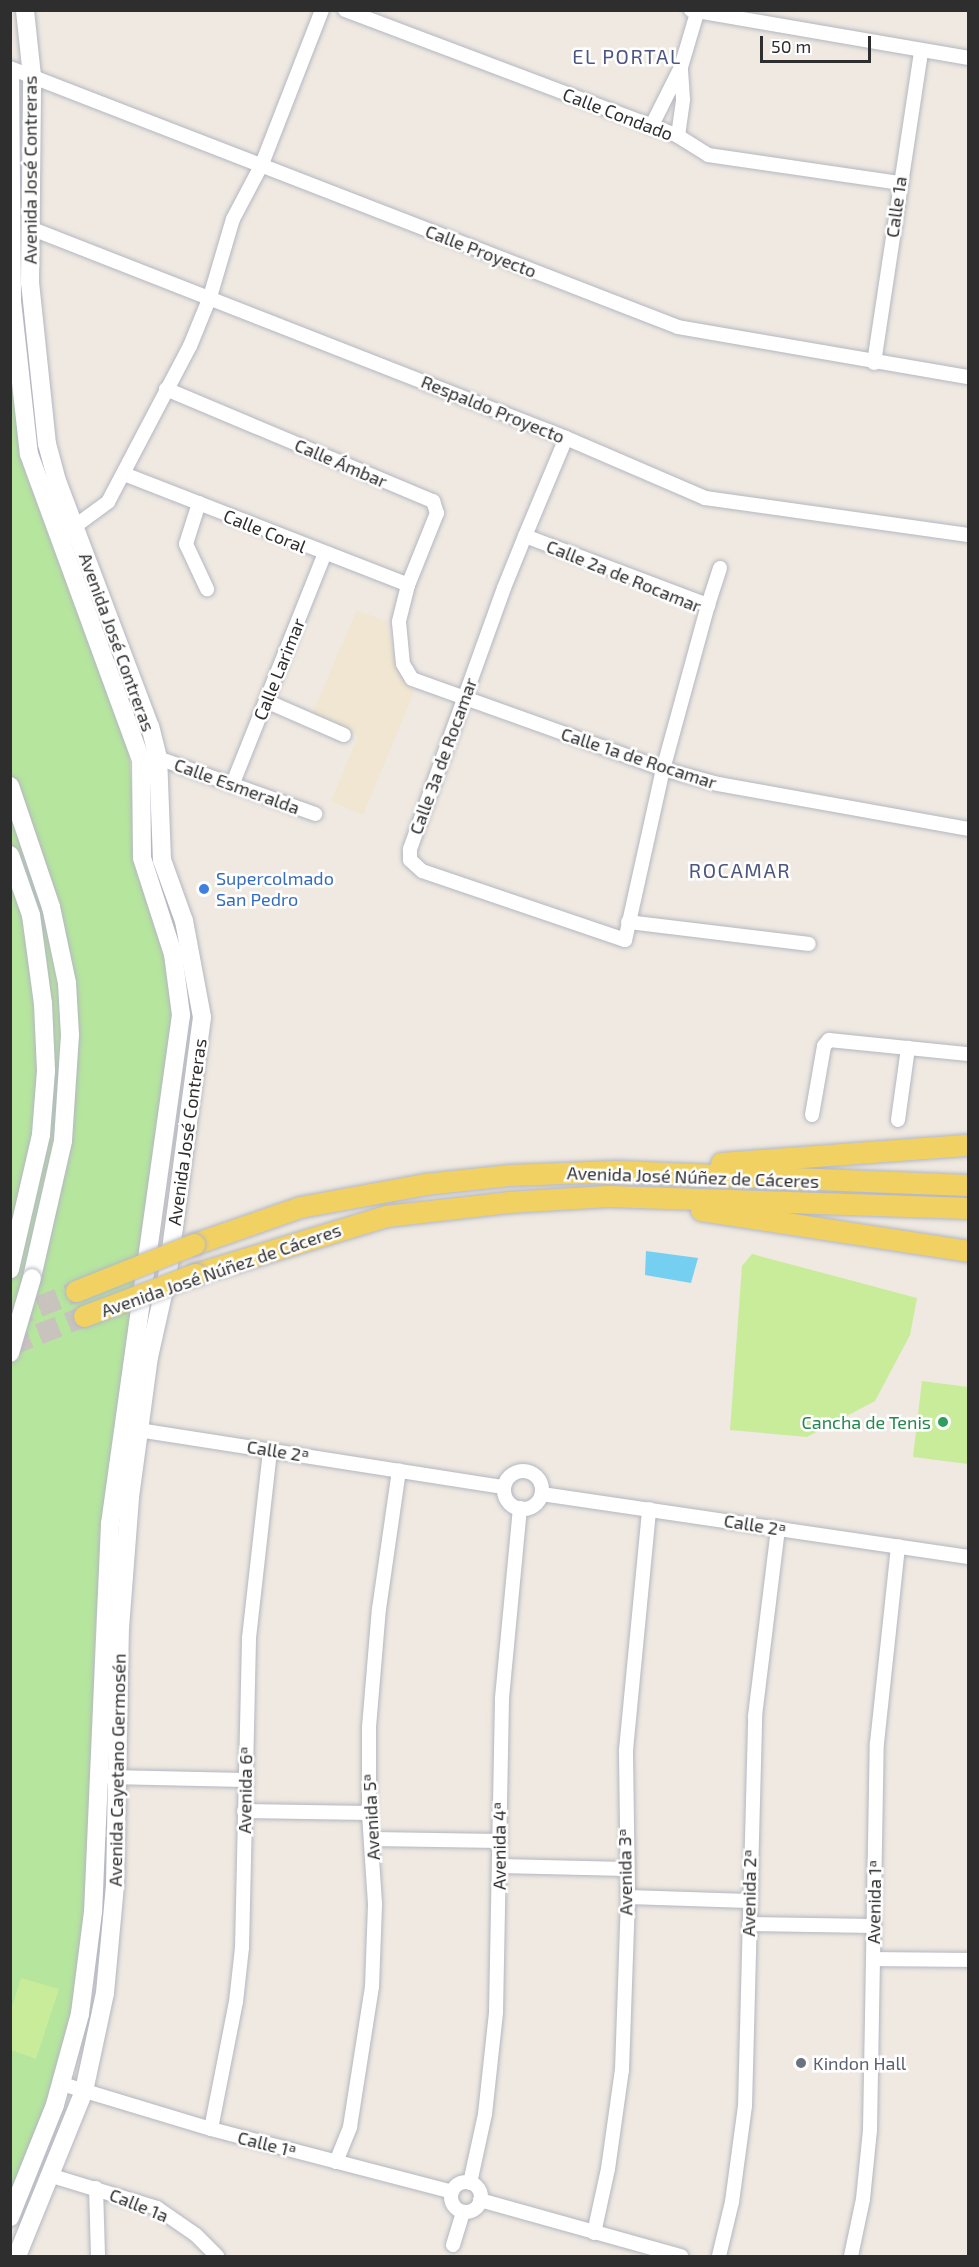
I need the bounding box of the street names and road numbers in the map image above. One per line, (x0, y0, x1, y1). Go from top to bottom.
street label: Avenida José Contreras (19, 76, 41, 264)
street label: Calle Condado (560, 83, 676, 145)
street label: Calle 1a (881, 175, 911, 239)
street label: Calle Proyecto (422, 220, 540, 282)
street label: Respaldo Proyecto (418, 370, 568, 448)
street label: Calle Ámbar (291, 434, 391, 492)
street label: Calle Coral (220, 505, 310, 557)
street label: Calle 2a de Rocamar (543, 535, 705, 617)
street label: Avenida José Contreras (75, 550, 159, 734)
street label: Calle Larimar (249, 615, 309, 723)
street label: Calle 3a de Rocamar (405, 675, 481, 837)
street label: Calle 1a de Rocamar (558, 723, 720, 793)
street label: Calle Esmeralda (171, 753, 303, 819)
street label: Avenida José Contreras (163, 1037, 211, 1227)
street label: Avenida José Núñez de Cáceres (566, 1162, 820, 1192)
street label: Avenida José Núñez de Cáceres (98, 1219, 344, 1321)
street label: Calle 2ª (245, 1435, 311, 1467)
street label: Calle 2ª (722, 1509, 788, 1541)
street label: Avenida Cayetano Germosén (104, 1653, 130, 1887)
street label: Avenida 6ª (233, 1746, 257, 1834)
street label: Avenida 5ª (358, 1773, 384, 1861)
street label: Avenida 4ª (488, 1802, 510, 1890)
street label: Avenida 3ª (613, 1828, 637, 1916)
street label: Avenida 2ª (737, 1849, 761, 1937)
street label: Avenida 1ª (862, 1860, 886, 1944)
street label: Calle 1ª (235, 2126, 299, 2162)
street label: Calle 1a (106, 2183, 172, 2227)

